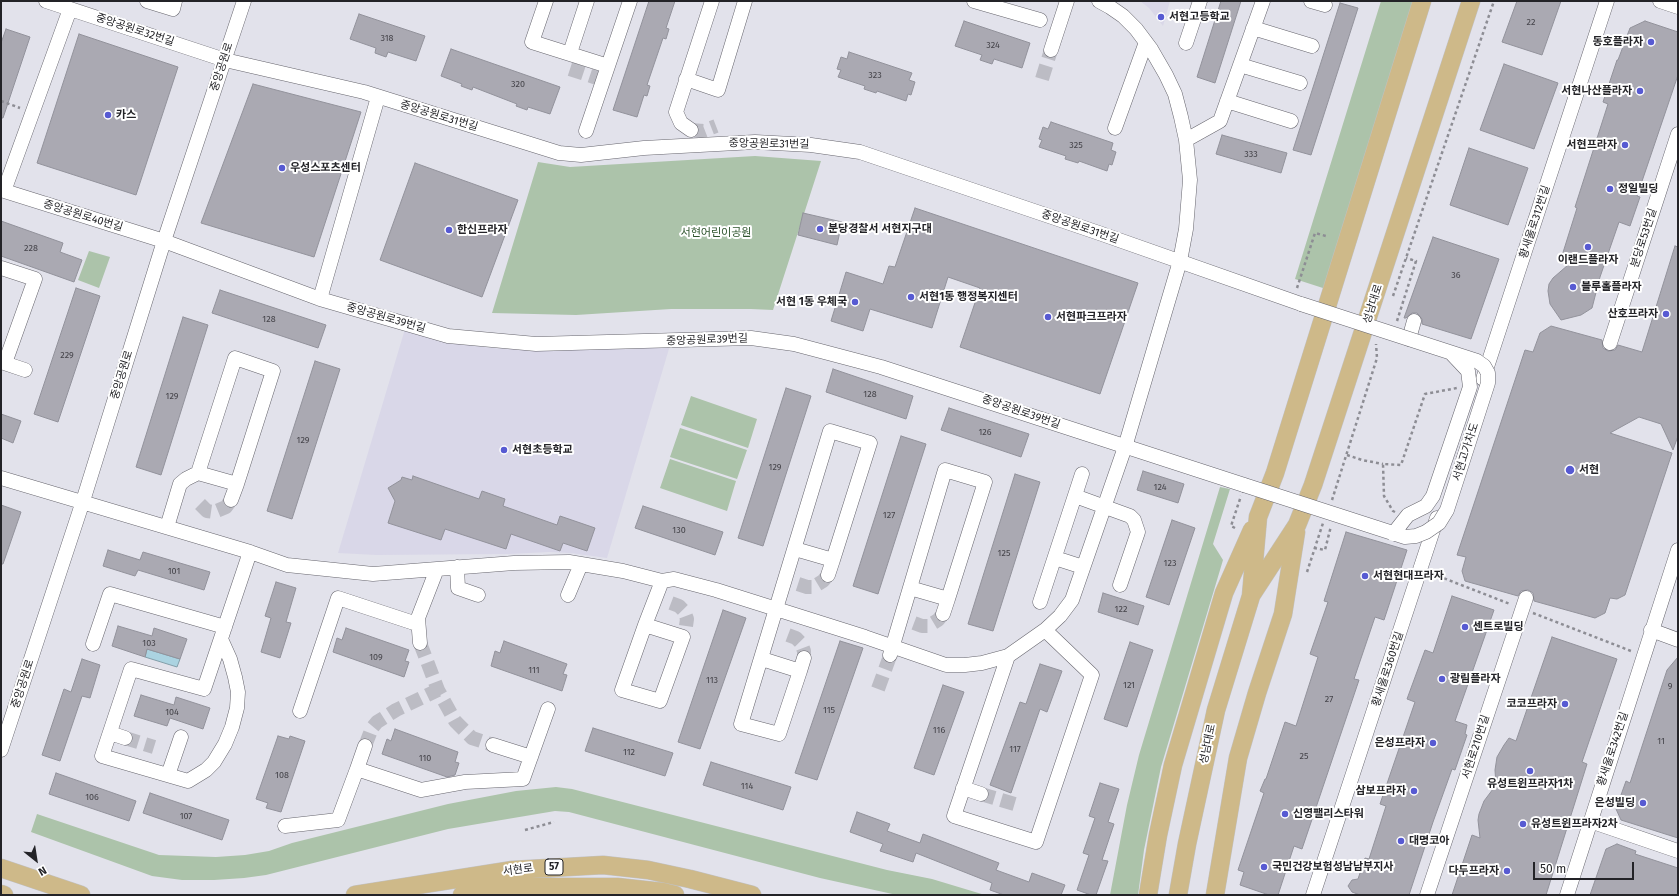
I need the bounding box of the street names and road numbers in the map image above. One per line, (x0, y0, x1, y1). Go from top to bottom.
street label: 중앙공원로32번길 (94, 11, 176, 49)
street label: 중앙공원로 (208, 41, 236, 93)
street label: 중앙공원로31번길 (398, 98, 480, 134)
street label: 중앙공원로31번길 (728, 137, 810, 151)
street label: 황새울로312번길 (1517, 184, 1553, 260)
street label: 중앙공원로40번길 (41, 198, 125, 234)
street label: 분당로53번길 (1628, 207, 1660, 269)
street label: 중앙공원로31번길 (1040, 208, 1120, 246)
street label: 성남대로 (1360, 283, 1386, 325)
street label: 중앙공원로39번길 (345, 300, 427, 336)
street label: 중앙공원로39번길 (666, 332, 748, 348)
street label: 중앙공원로 (108, 349, 136, 401)
street label: 중앙공원로39번길 (980, 392, 1062, 432)
street label: 서현고가차도 (1450, 421, 1482, 483)
street label: 황새울로360번길 (1370, 630, 1406, 708)
street label: 중앙공원로 (9, 658, 37, 710)
street label: 황새울로342번길 (1595, 710, 1631, 788)
street label: 서현로210번길 (1459, 713, 1493, 781)
street label: 성남대로 (1197, 723, 1219, 765)
road number: 57 (545, 859, 563, 875)
street label: 서현로 (502, 862, 534, 878)

